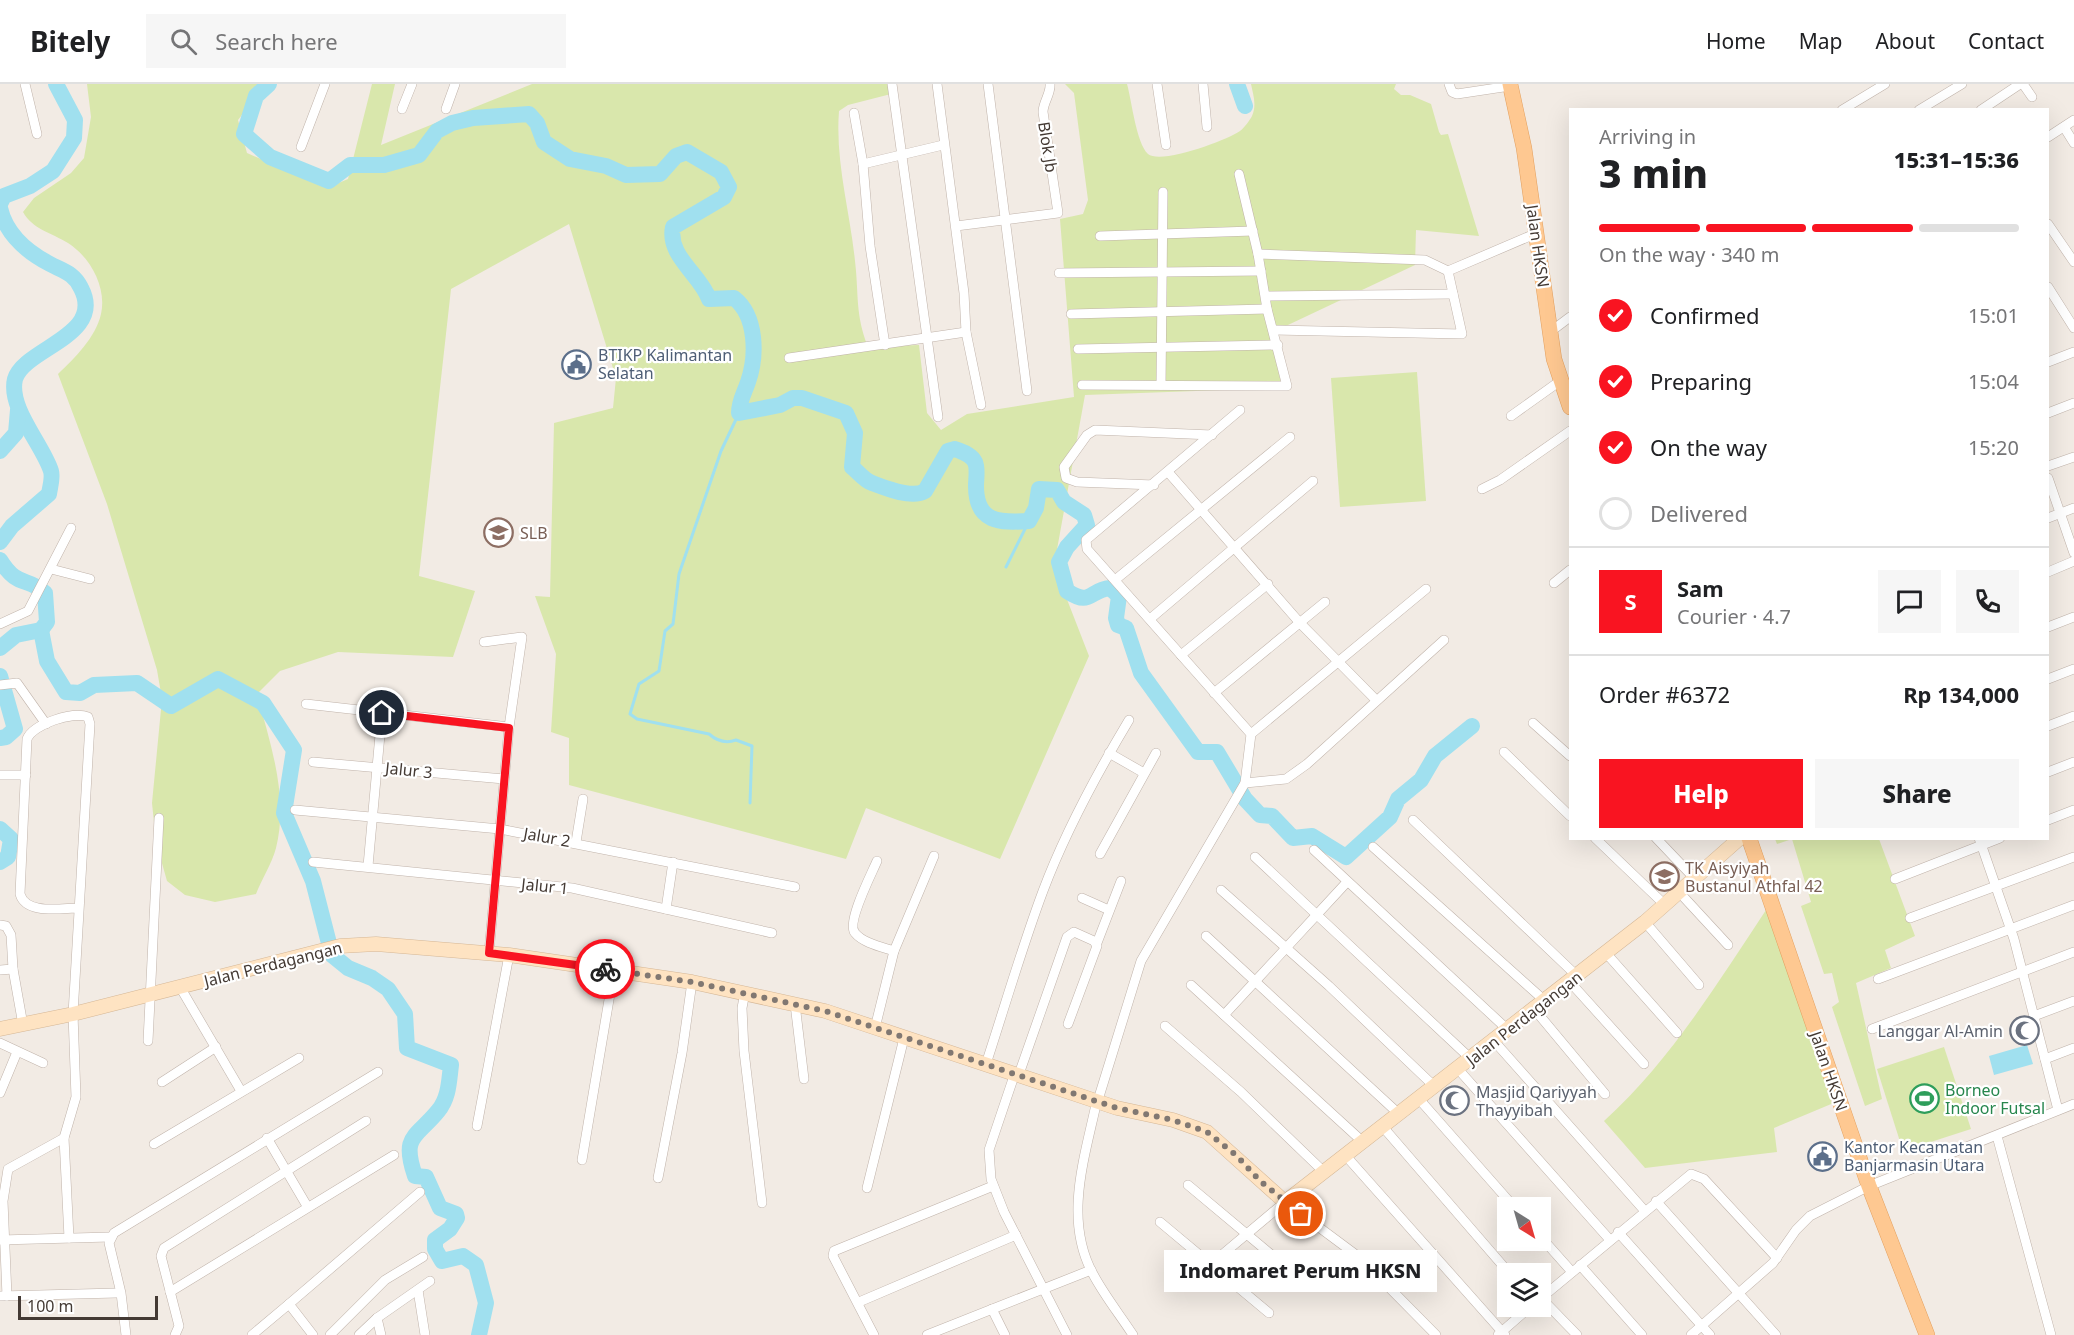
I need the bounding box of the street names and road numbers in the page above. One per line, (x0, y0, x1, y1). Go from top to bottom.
street label: Blok Jb (1033, 120, 1063, 174)
street label: Jalan HKSN (1521, 201, 1555, 289)
street label: Jalur 3 (382, 756, 434, 783)
street label: Jalur 2 (520, 822, 572, 852)
street label: Jalur 1 (518, 872, 570, 899)
street label: Jalan Perdagangan (200, 936, 344, 992)
street label: Jalan Perdagangan (1460, 966, 1587, 1072)
street label: Jalan HKSN (1804, 1026, 1853, 1114)

